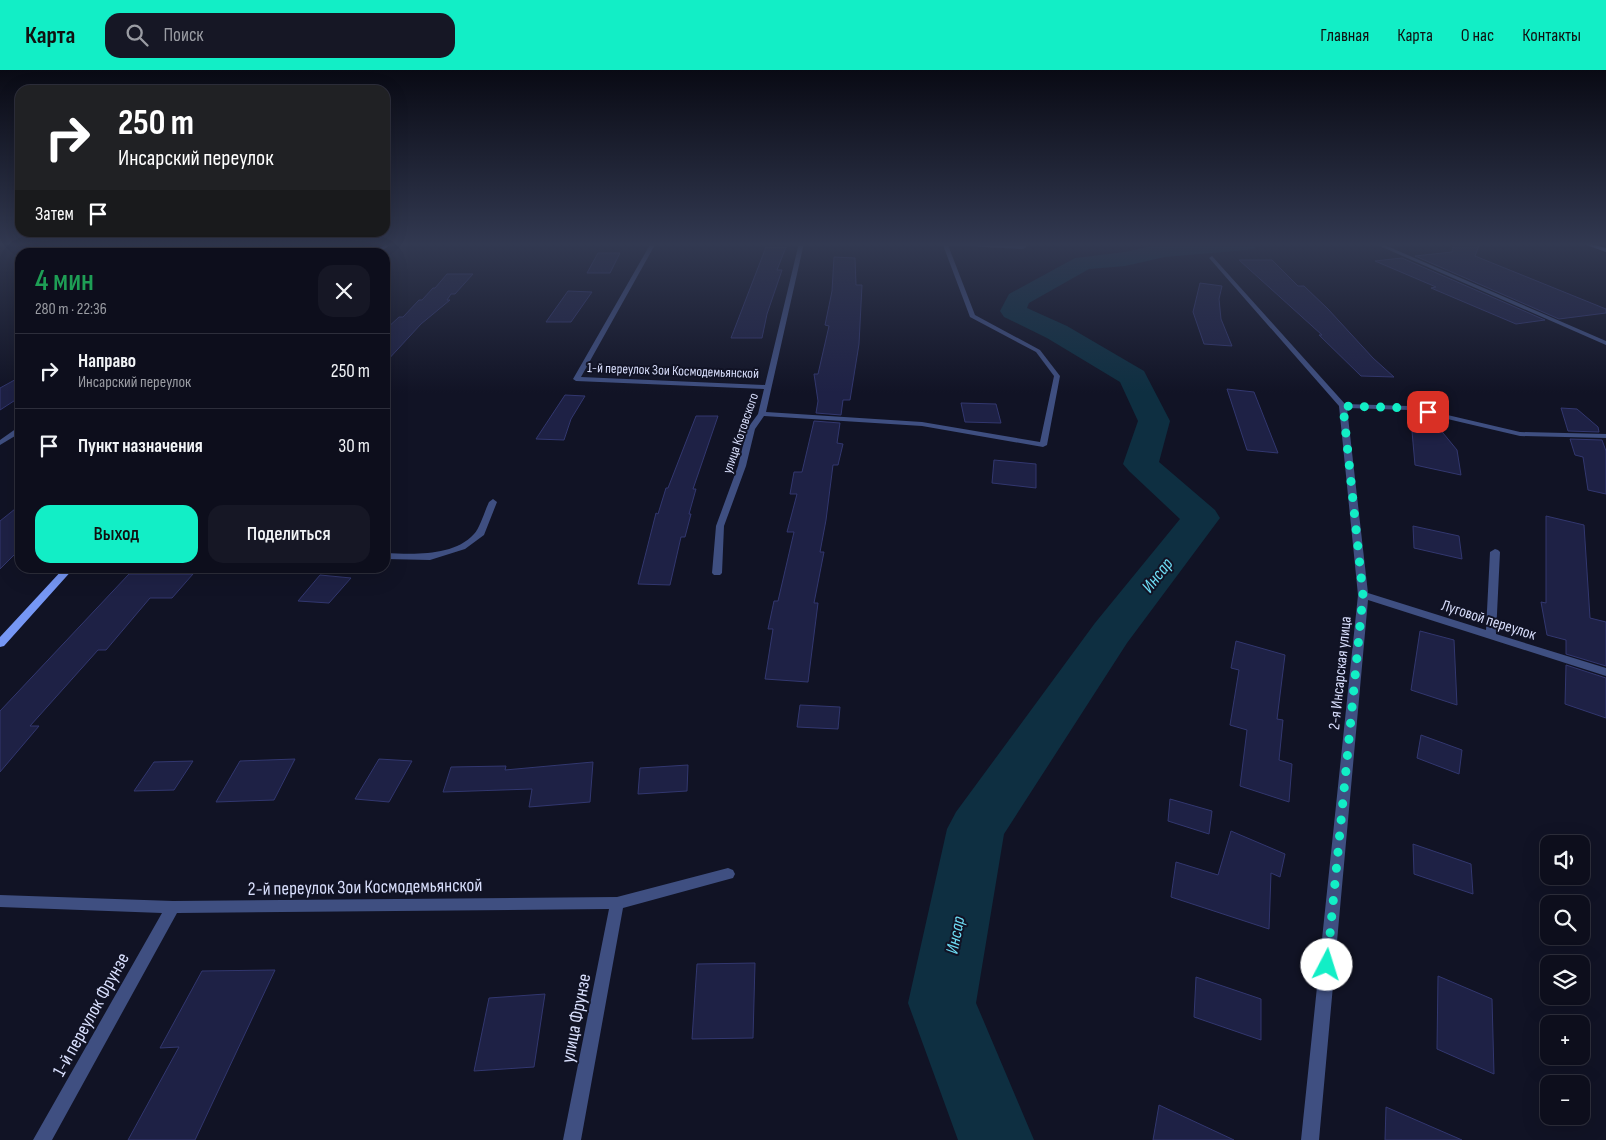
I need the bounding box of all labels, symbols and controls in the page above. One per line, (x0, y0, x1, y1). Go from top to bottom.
search box (105, 13, 455, 58)
text: Карта (25, 21, 75, 50)
icon: search (123, 21, 151, 49)
text: Поиск (163, 24, 204, 47)
text: Главная (1320, 25, 1369, 46)
text: Карта (1397, 25, 1433, 46)
text: О нас (1461, 25, 1494, 46)
text: Контакты (1522, 25, 1581, 46)
text: 250 m (118, 102, 194, 145)
icon: right (35, 105, 100, 170)
text: Инсарский переулок (118, 145, 273, 172)
icon: arrive (84, 200, 112, 228)
text: Затем (35, 203, 74, 226)
text: 4 мин (35, 263, 94, 299)
button: close (318, 265, 370, 317)
text: 280 m · 22:36 (35, 300, 107, 319)
text: Направо (78, 350, 136, 373)
icon: right (35, 357, 63, 385)
street label: 1-й переулок Зои Космодемьянской (587, 359, 759, 382)
text: 250 m (331, 360, 370, 383)
text: Инсарский переулок (78, 373, 191, 392)
street label: улица Котовского (719, 390, 762, 476)
pin (1407, 391, 1449, 433)
icon: arrive (1414, 398, 1442, 426)
icon: arrive (35, 432, 63, 460)
text: Пункт назначения (78, 435, 203, 458)
text: 30 m (338, 435, 370, 458)
button: Выход (35, 505, 198, 563)
button: Поделиться (208, 505, 370, 563)
water label: Инсар (1137, 553, 1178, 597)
street label: Луговой переулок (1439, 596, 1539, 645)
street label: 2-я Инсарская улица (1325, 615, 1356, 731)
map controls (1540, 835, 1590, 1125)
button: sound (1540, 835, 1590, 885)
street label: 2-й переулок Зои Космодемьянской (248, 874, 483, 901)
button: search (1540, 895, 1590, 945)
water label: Инсар (942, 914, 970, 956)
position arrow (1300, 938, 1352, 990)
street label: 1-й переулок Фрунзе (48, 949, 135, 1081)
button: layers (1540, 955, 1590, 1005)
street label: улица Фрунзе (557, 972, 596, 1065)
button: + (1540, 1015, 1590, 1065)
button: − (1540, 1075, 1590, 1125)

